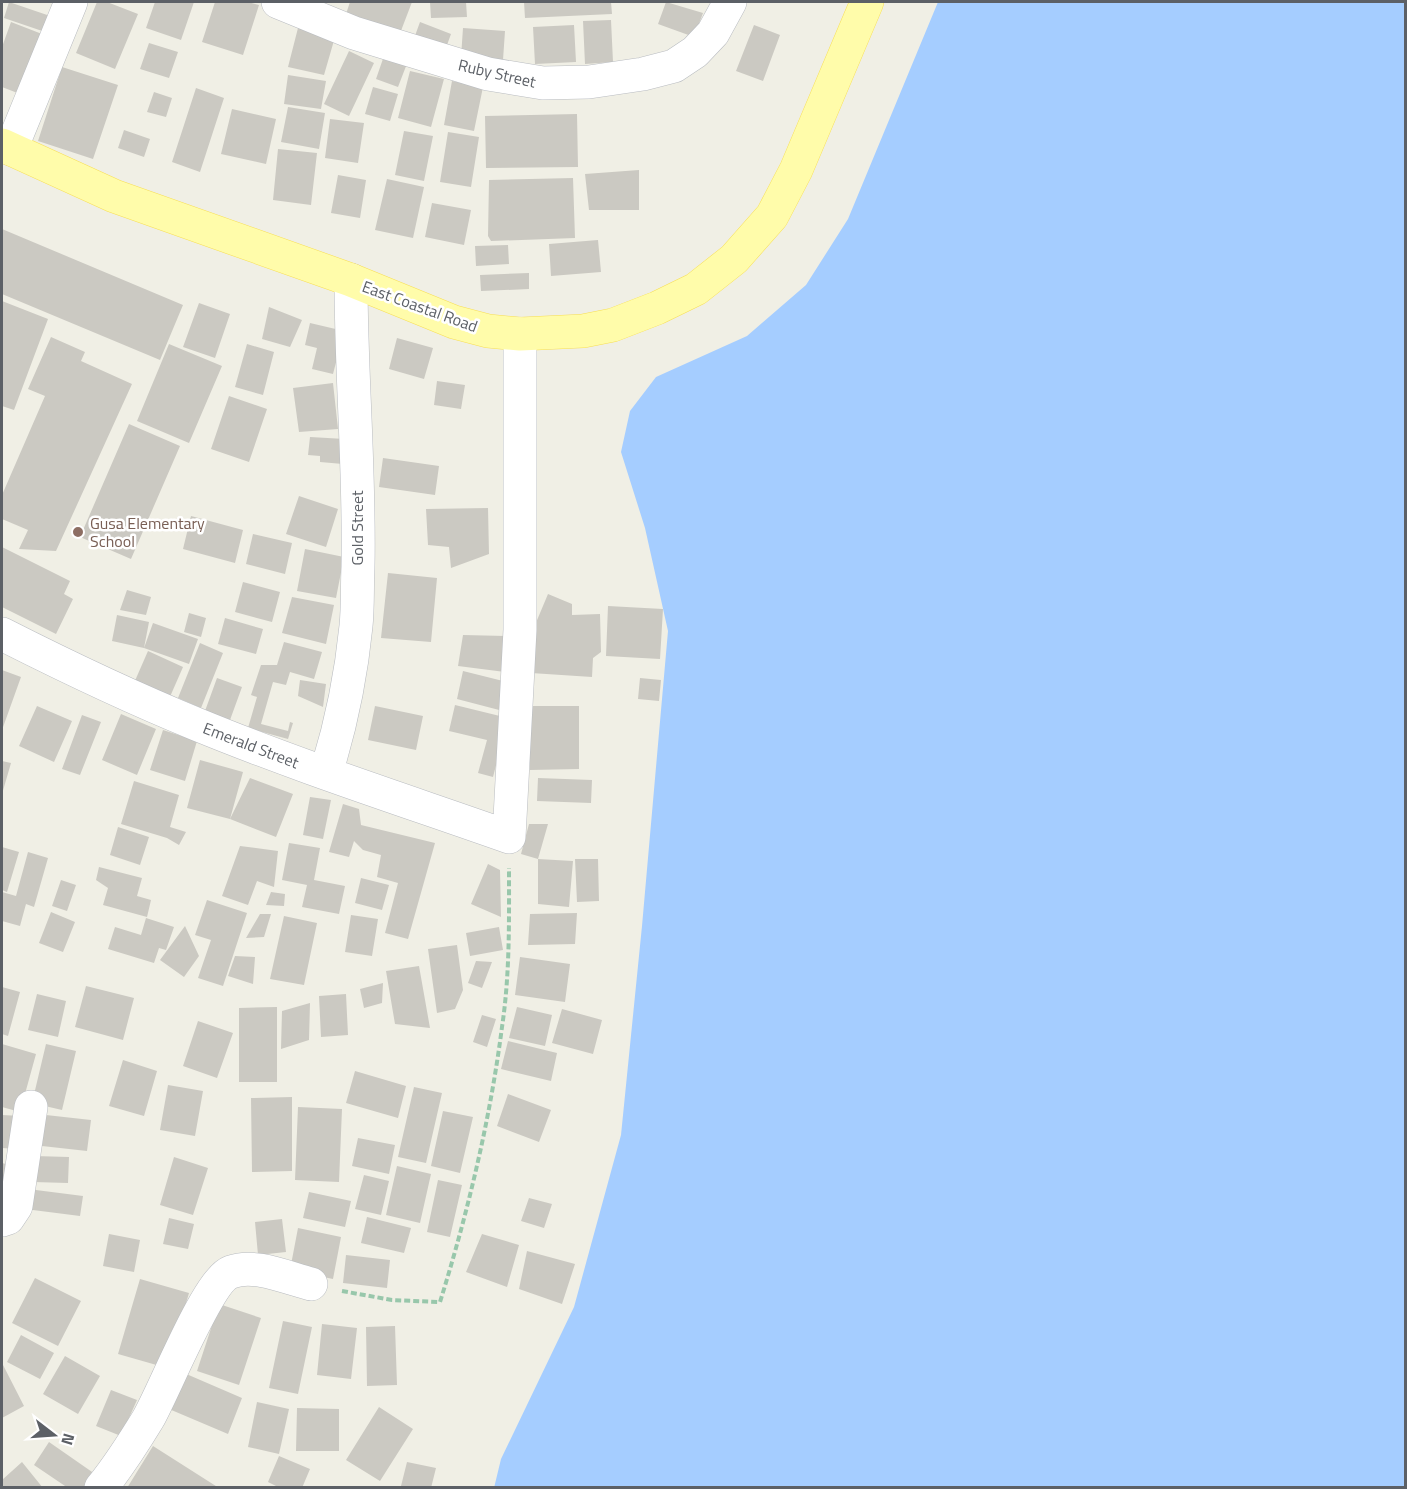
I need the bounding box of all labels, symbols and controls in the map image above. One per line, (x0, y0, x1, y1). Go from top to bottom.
street label: Ruby Street (456, 52, 539, 94)
street label: East Coastal Road (359, 274, 481, 338)
street label: Gold Street (345, 490, 369, 566)
place label: Gusa Elementary School (90, 511, 205, 553)
marker: Gusa Elementary School (71, 525, 85, 539)
street label: Emerald Street (200, 716, 303, 774)
north arrow (24, 1405, 84, 1465)
text: N (55, 1431, 81, 1448)

